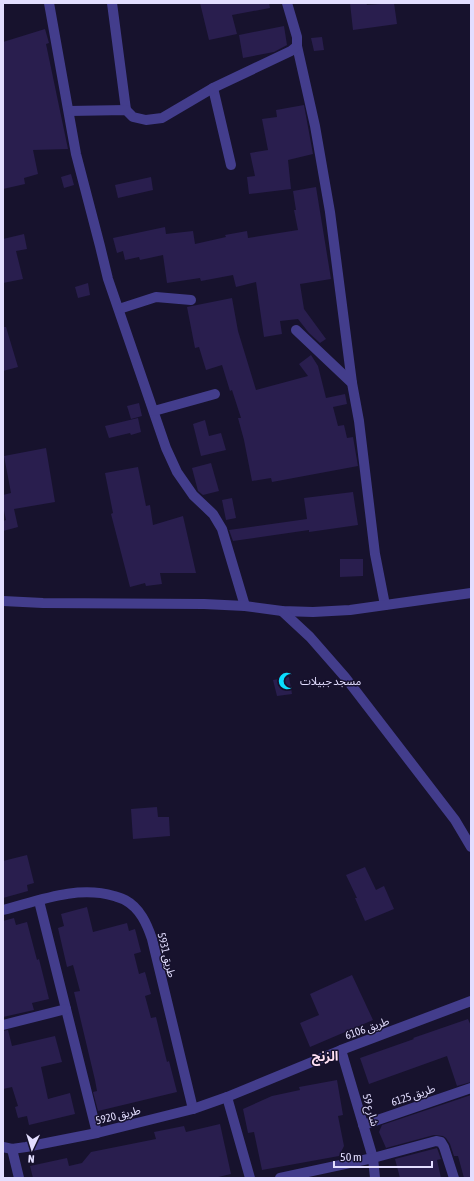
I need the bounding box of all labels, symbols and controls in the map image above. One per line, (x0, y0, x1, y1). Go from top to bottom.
mosque icon: مسجد جبيلات (277, 671, 297, 691)
place label: مسجد جبيلات (300, 675, 362, 688)
street label: طريق 5931 (155, 931, 178, 979)
street label: طريق 6106 (343, 1015, 391, 1042)
district label: الزنج (312, 1049, 338, 1066)
street label: طريق 6125 (389, 1082, 437, 1109)
street label: شارع 59 (359, 1092, 381, 1129)
street label: طريق 5920 (94, 1104, 142, 1127)
north arrow (12, 1129, 52, 1169)
scale bar (334, 1143, 432, 1169)
text: 50 m (340, 1150, 362, 1164)
text: N (28, 1153, 35, 1165)

